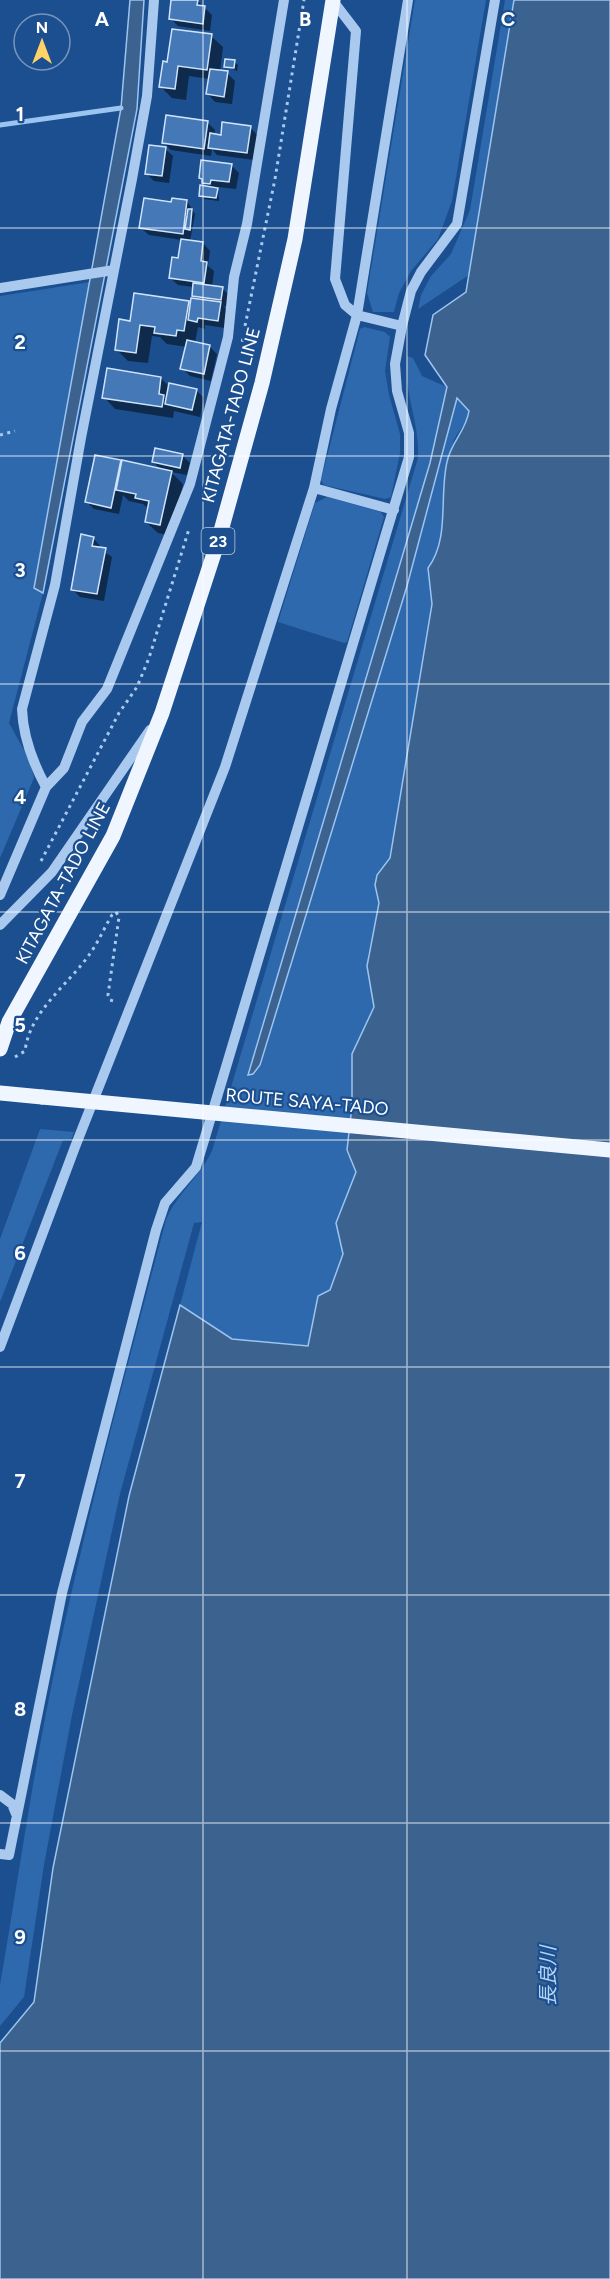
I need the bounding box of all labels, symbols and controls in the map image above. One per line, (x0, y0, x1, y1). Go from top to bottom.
text: A (95, 7, 110, 31)
text: B (299, 7, 311, 31)
text: C (501, 7, 515, 31)
north arrow (12, 12, 72, 72)
text: N (36, 18, 48, 37)
text: 1 (16, 102, 24, 126)
street label: KITAGATA-TADO LINE (197, 325, 265, 505)
text: 2 (14, 330, 26, 354)
road number: 23 (202, 528, 234, 554)
text: 3 (14, 558, 26, 582)
text: 4 (14, 785, 27, 809)
street label: KITAGATA-TADO LINE (11, 798, 115, 968)
text: 5 (14, 1013, 26, 1037)
street label: ROUTE SAYA-TADO (225, 1084, 390, 1120)
text: 6 (14, 1241, 26, 1265)
text: 7 (14, 1469, 26, 1493)
text: 8 (14, 1697, 26, 1721)
text: 9 (14, 1925, 26, 1949)
water label: 長良川 (536, 1944, 560, 2006)

